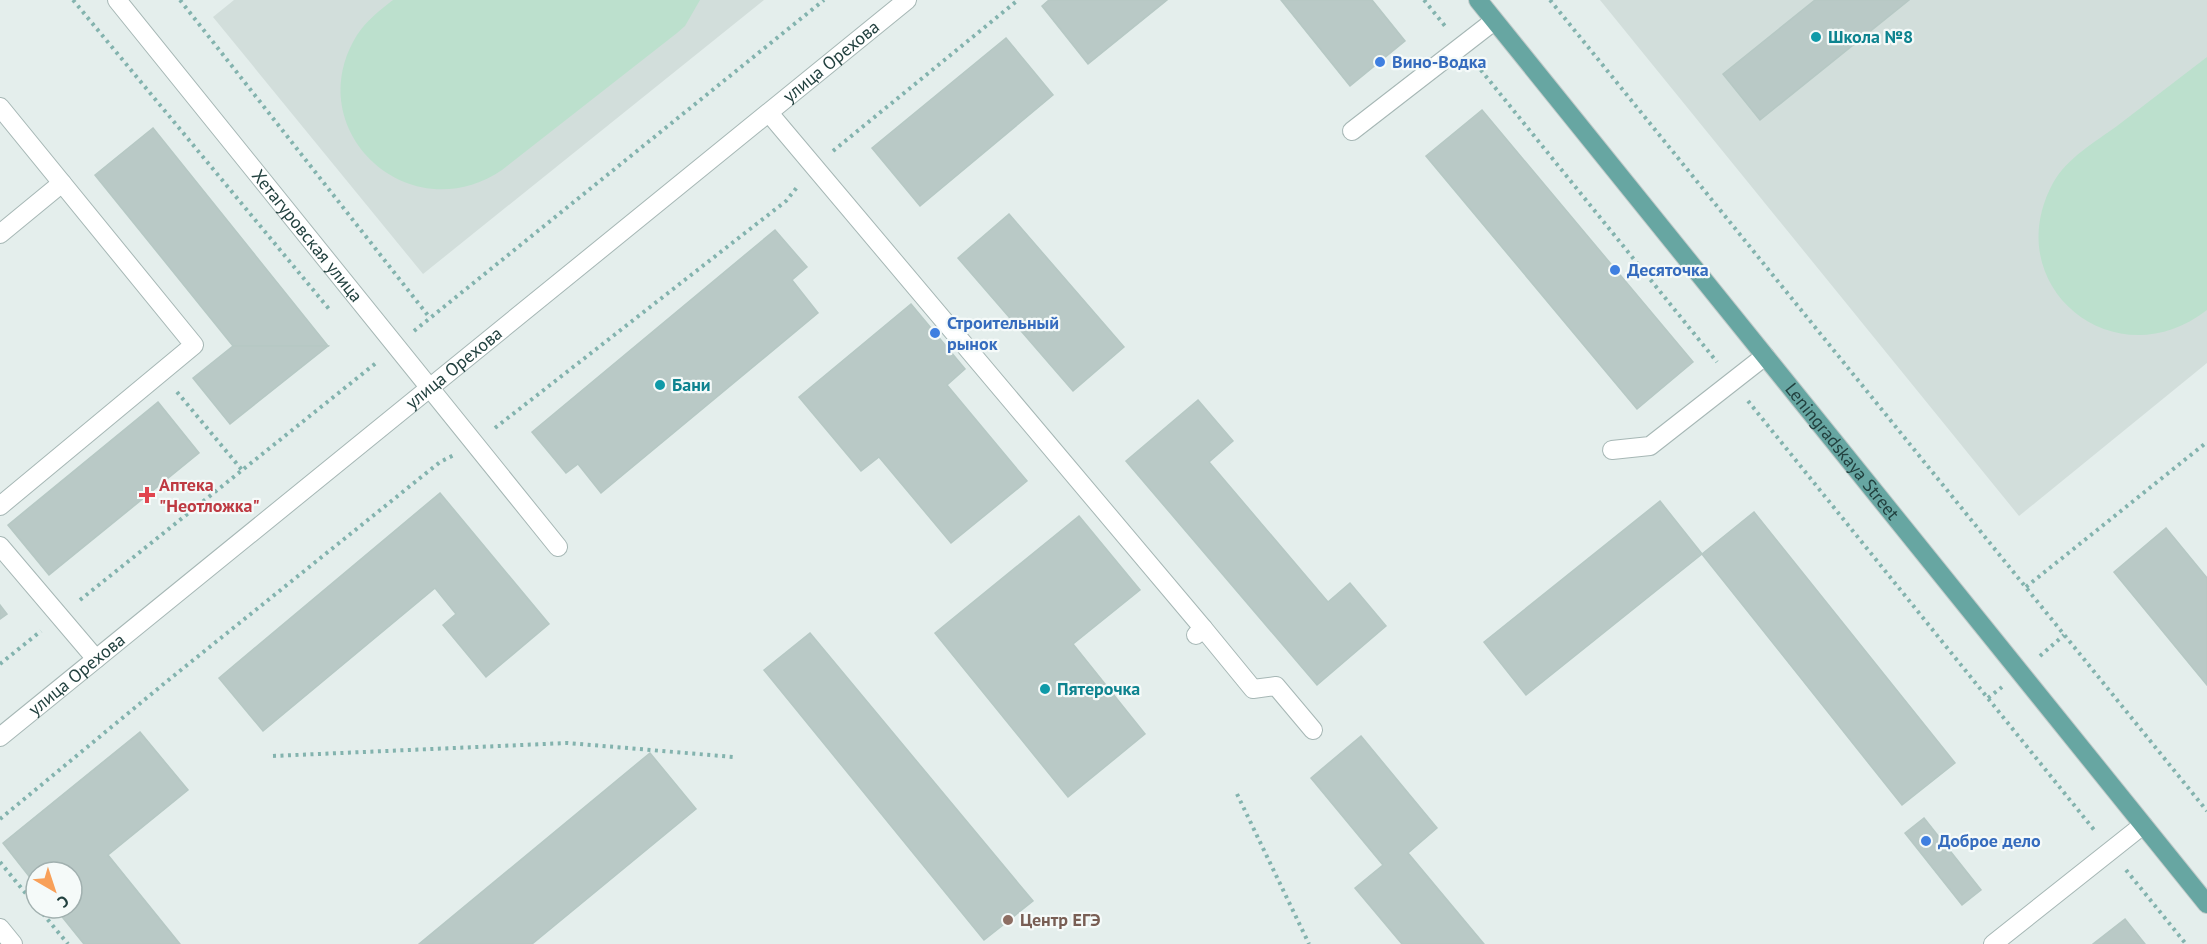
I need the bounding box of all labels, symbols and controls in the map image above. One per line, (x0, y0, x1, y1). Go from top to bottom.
street label: улица Орехова (778, 15, 884, 107)
place label: Школа №8 (1828, 25, 1913, 48)
marker: Школа №8 (1809, 30, 1823, 44)
place label: Вино-Водка (1392, 50, 1487, 73)
marker: Вино-Водка (1373, 55, 1387, 69)
street label: Хетагуровская улица (247, 165, 368, 307)
place label: Десяточка (1627, 258, 1709, 281)
marker: Десяточка (1608, 263, 1622, 277)
place label: Строительный рынок (947, 311, 1059, 355)
street label: улица Орехова (401, 322, 507, 414)
marker: Строительный рынок (928, 326, 942, 340)
place label: Бани (672, 373, 711, 396)
marker: Бани (653, 378, 667, 392)
street label: Leningradskaya Street (1780, 378, 1905, 524)
place label: Аптека "Неотложка" (159, 473, 260, 517)
marker: Аптека "Неотложка" (140, 488, 154, 502)
street label: улица Орехова (24, 628, 130, 720)
place label: Пятерочка (1057, 677, 1140, 700)
marker: Пятерочка (1038, 682, 1052, 696)
place label: Доброе дело (1938, 829, 2041, 852)
marker: Доброе дело (1919, 834, 1933, 848)
north arrow (24, 860, 84, 920)
text: С (54, 891, 73, 912)
place label: Центр ЕГЭ (1020, 908, 1101, 931)
marker: Центр ЕГЭ (1001, 913, 1015, 927)

